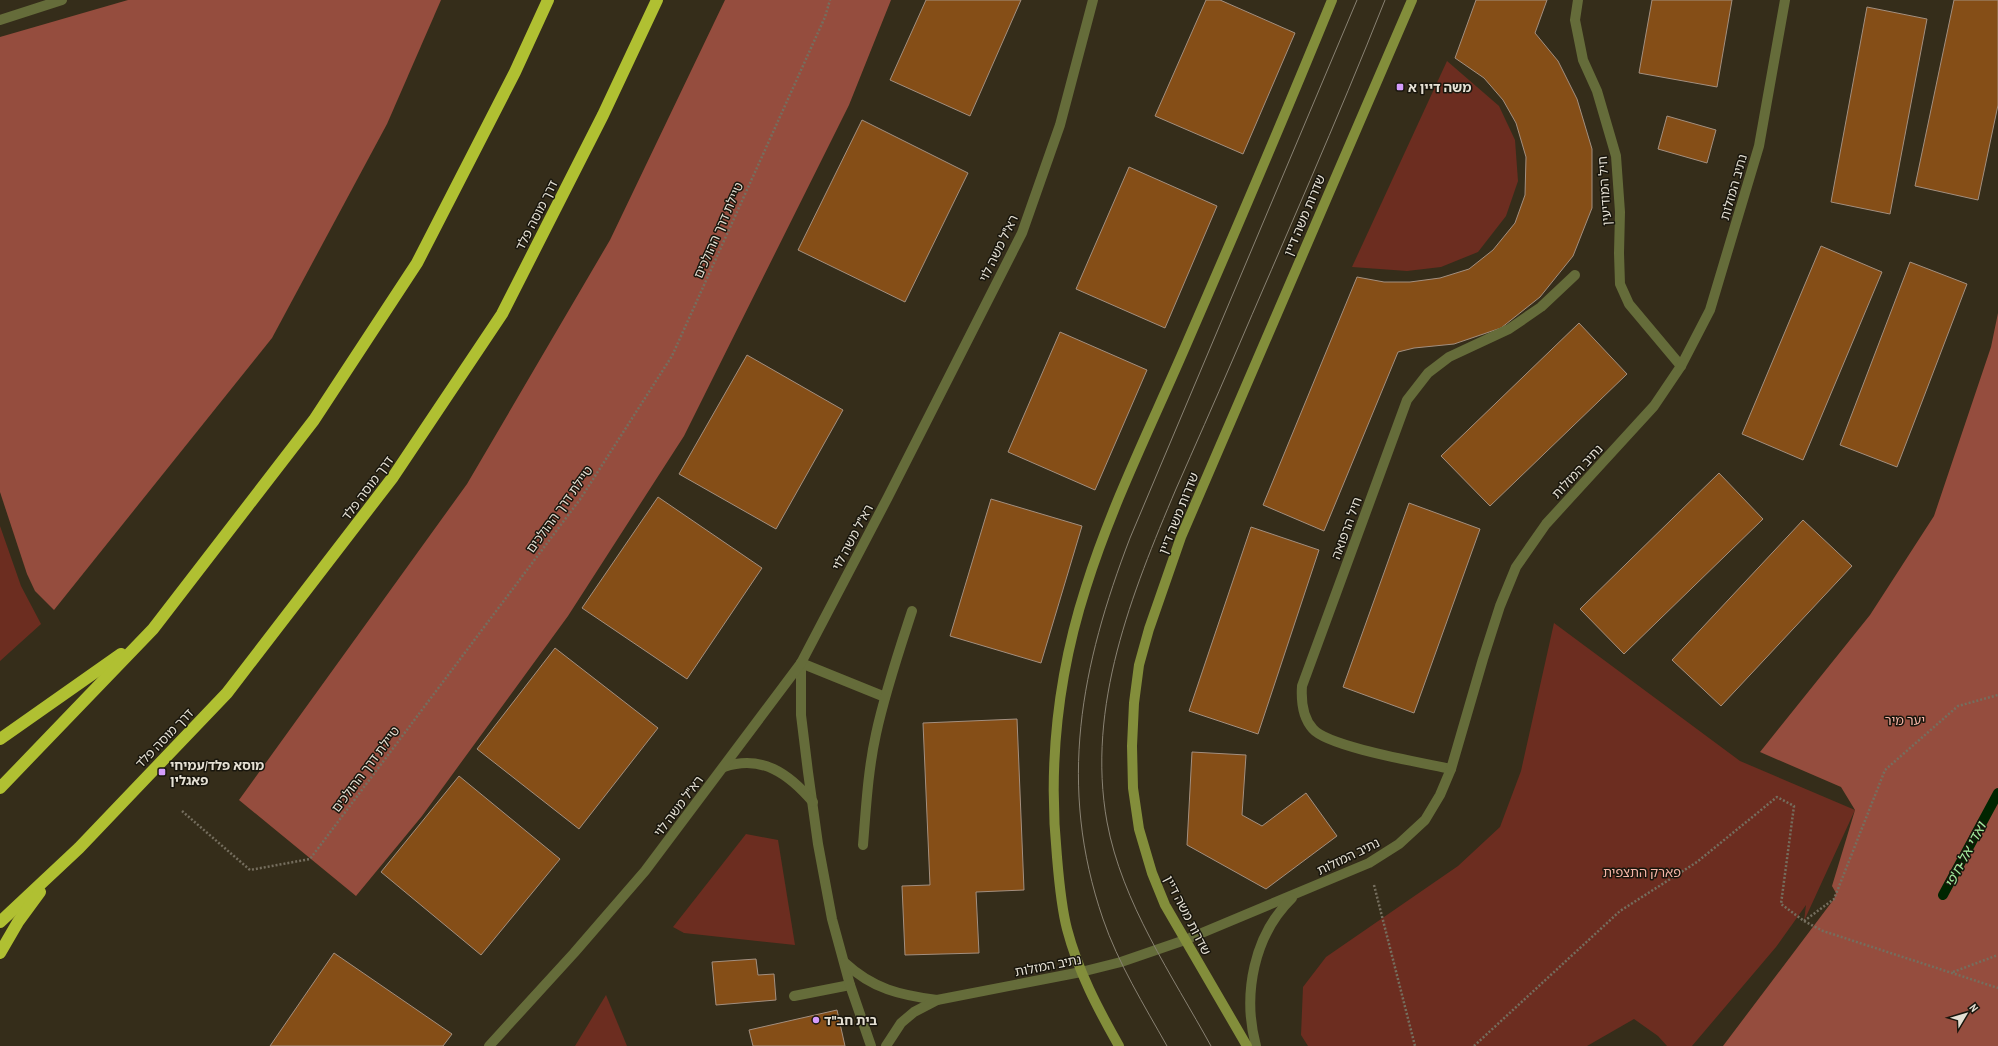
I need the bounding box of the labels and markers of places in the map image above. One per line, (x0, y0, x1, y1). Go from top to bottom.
place label: משה דיין א (1408, 79, 1471, 96)
marker: משה דיין א (1395, 82, 1405, 92)
place label: מוסא פלד/עמיחי פאגלין (170, 757, 264, 789)
marker: מוסא פלד/עמיחי פאגלין (157, 767, 167, 777)
place label: בית חב"ד (824, 1012, 878, 1029)
marker: בית חב"ד (811, 1015, 821, 1025)

